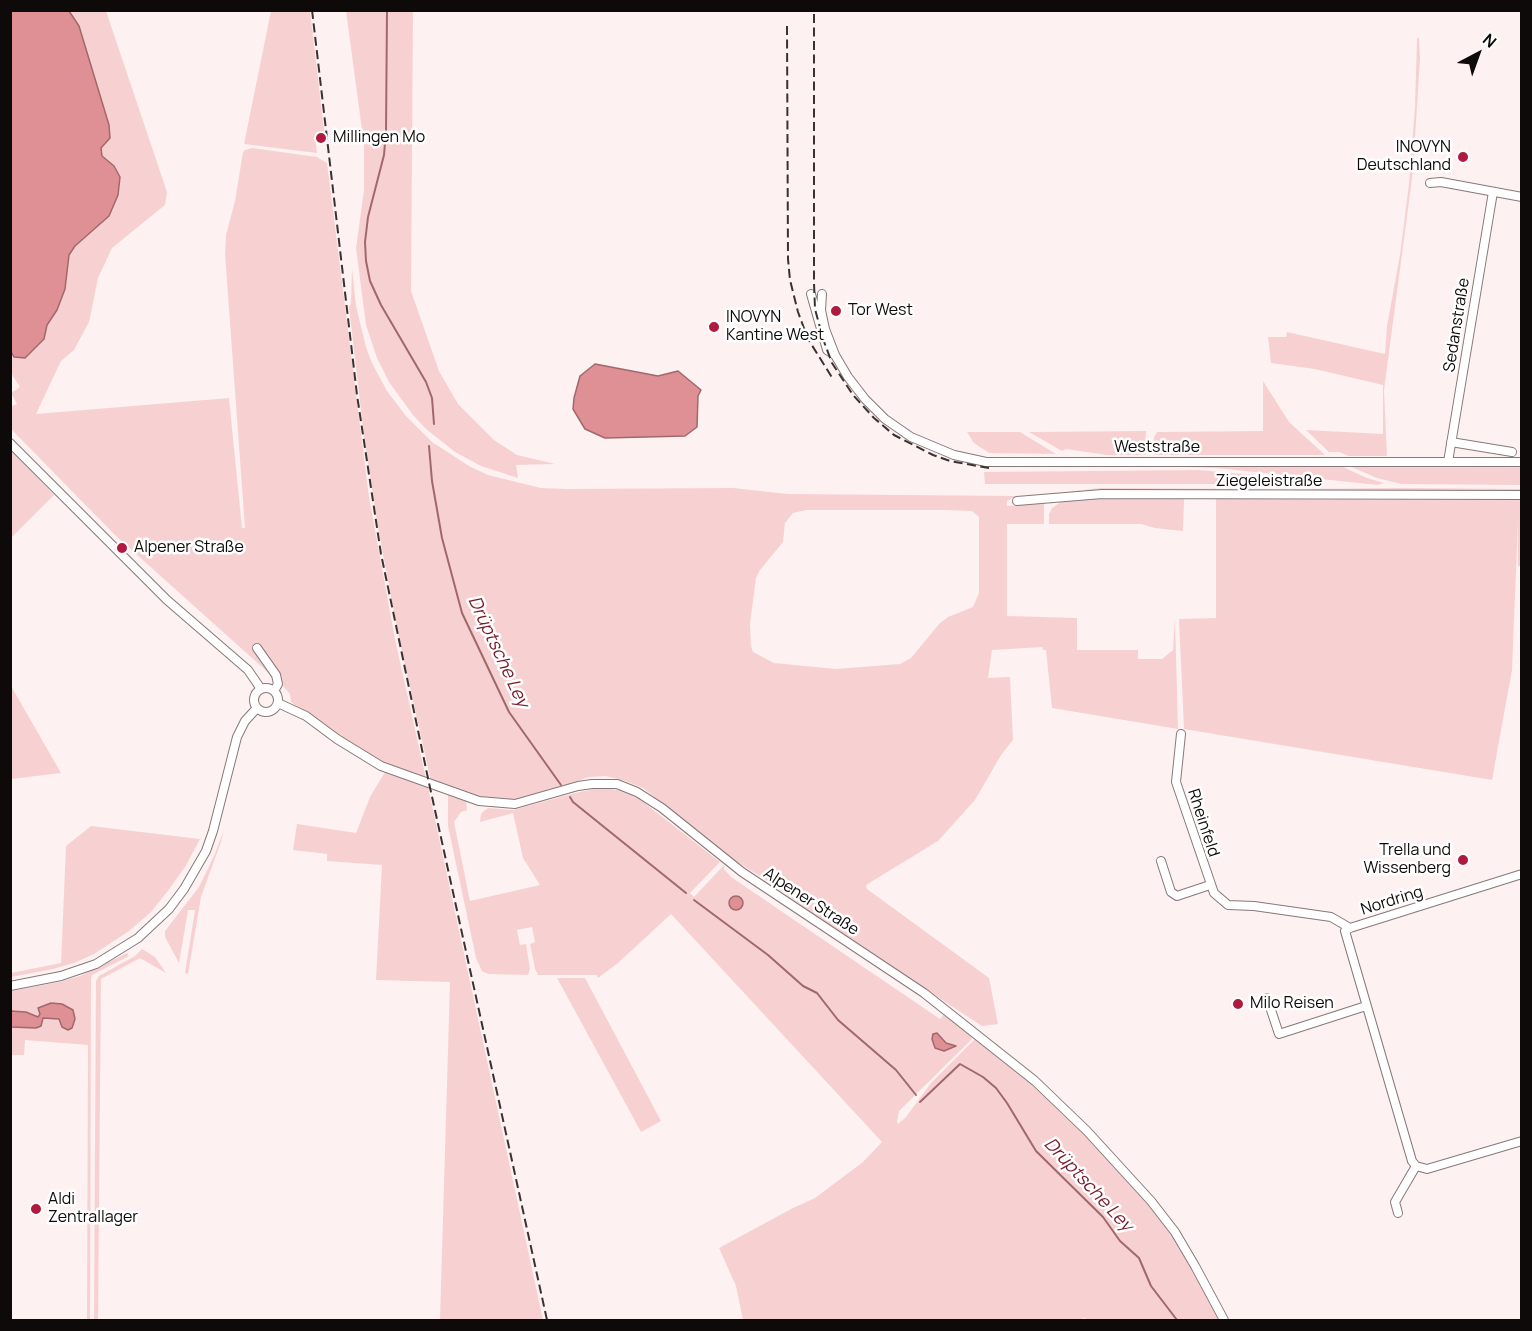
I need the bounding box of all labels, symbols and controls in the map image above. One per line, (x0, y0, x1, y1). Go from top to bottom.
north arrow (1448, 24, 1508, 84)
text: N (1478, 28, 1501, 52)
place label: Millingen Mo (333, 128, 425, 148)
marker: Millingen Mo (314, 131, 328, 145)
place label: INOVYN Deutschland (1357, 138, 1451, 176)
marker: INOVYN Deutschland (1456, 150, 1470, 164)
street label: Sedanstraße (1440, 277, 1474, 373)
place label: Tor West (848, 301, 913, 321)
marker: Tor West (829, 304, 843, 318)
place label: INOVYN Kantine West (726, 308, 824, 346)
marker: INOVYN Kantine West (707, 320, 721, 334)
street label: Weststraße (1114, 438, 1200, 458)
street label: Ziegeleistraße (1216, 472, 1322, 492)
place label: Alpener Straße (134, 538, 244, 558)
marker: Alpener Straße (115, 541, 129, 555)
water label: Drüptsche Ley (463, 593, 533, 711)
street label: Rheinfeld (1183, 787, 1223, 859)
place label: Trella und Wissenberg (1363, 841, 1451, 879)
marker: Trella und Wissenberg (1456, 853, 1470, 867)
street label: Alpener Straße (760, 864, 862, 940)
street label: Nordring (1359, 882, 1425, 920)
place label: Milo Reisen (1250, 994, 1334, 1014)
marker: Milo Reisen (1231, 997, 1245, 1011)
water label: Drüptsche Ley (1039, 1134, 1137, 1236)
place label: Aldi Zentrallager (48, 1190, 138, 1228)
marker: Aldi Zentrallager (29, 1202, 43, 1216)

